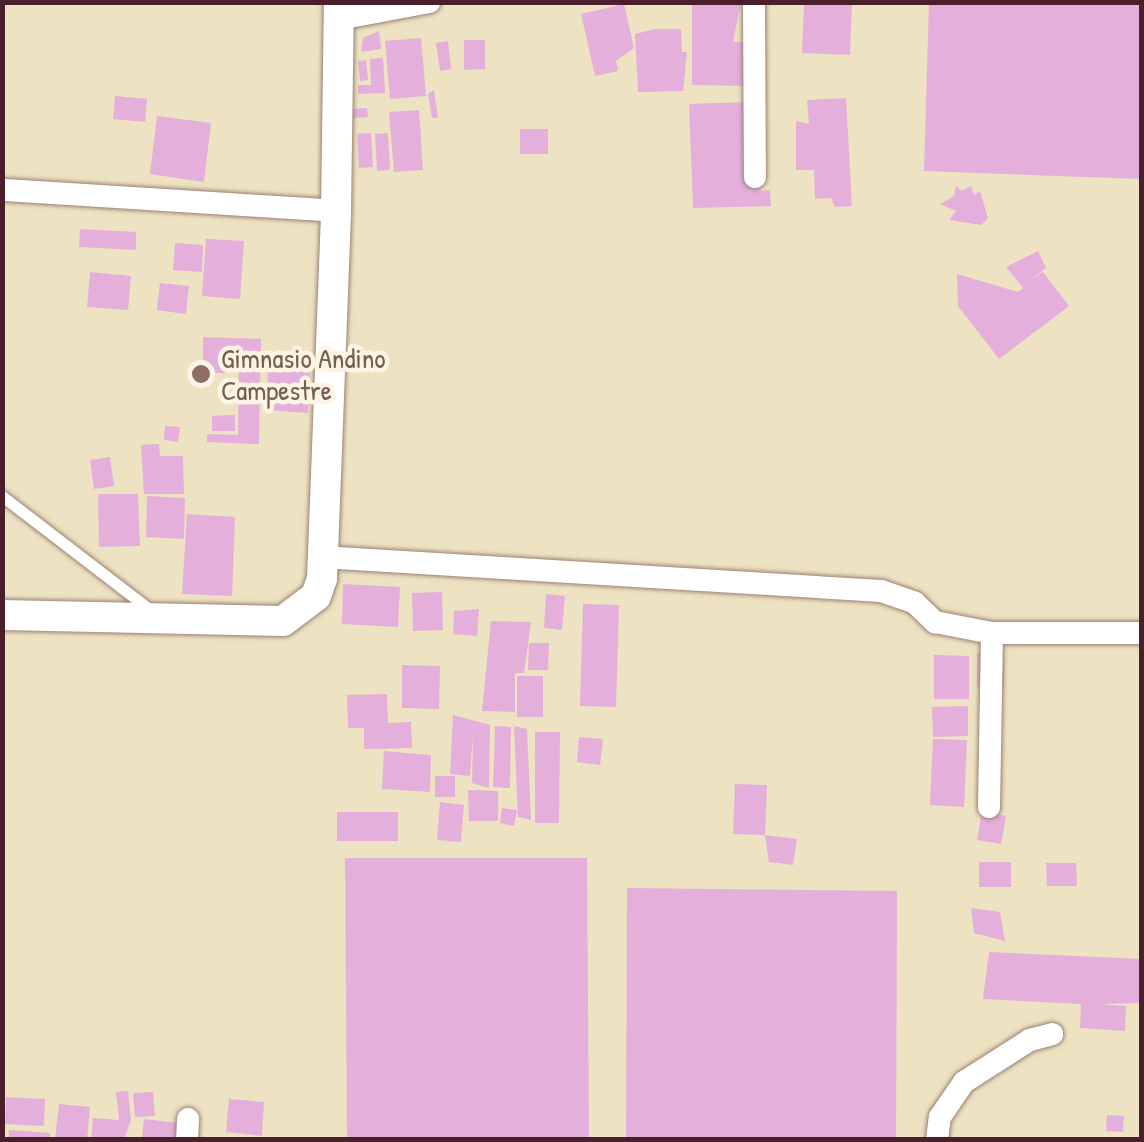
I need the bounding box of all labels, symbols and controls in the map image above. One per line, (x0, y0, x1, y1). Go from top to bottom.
place label: Gimnasio Andino Campestre (221, 341, 386, 407)
marker: Gimnasio Andino Campestre (190, 363, 212, 385)

